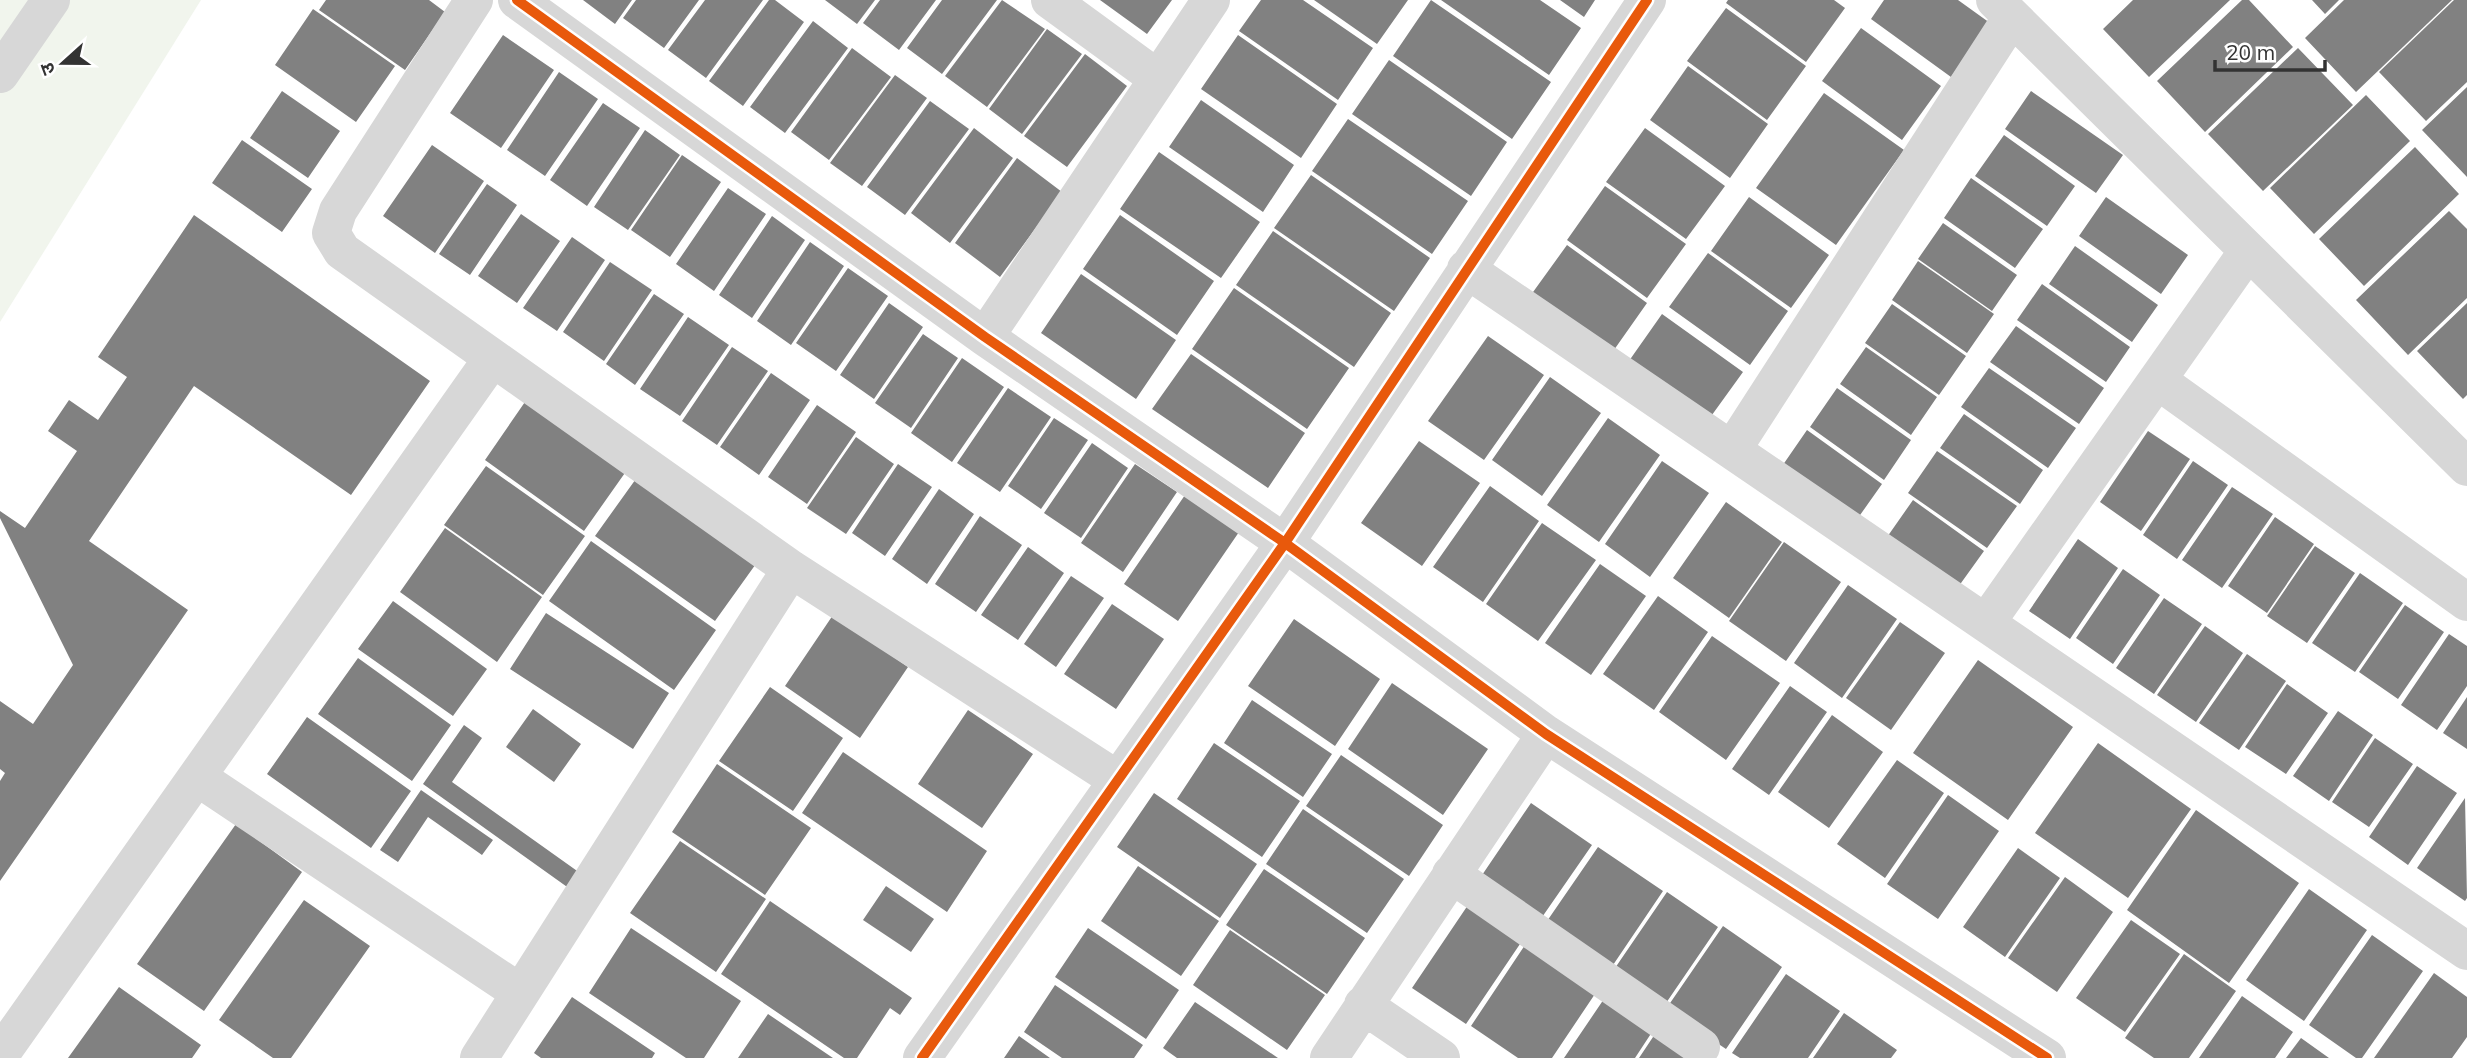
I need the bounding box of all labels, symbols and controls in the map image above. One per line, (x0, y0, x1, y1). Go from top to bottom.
north arrow (28, 28, 98, 98)
scale bar (2215, 28, 2325, 72)
text: 20 m (2226, 39, 2275, 65)
text: उ (34, 59, 60, 79)

